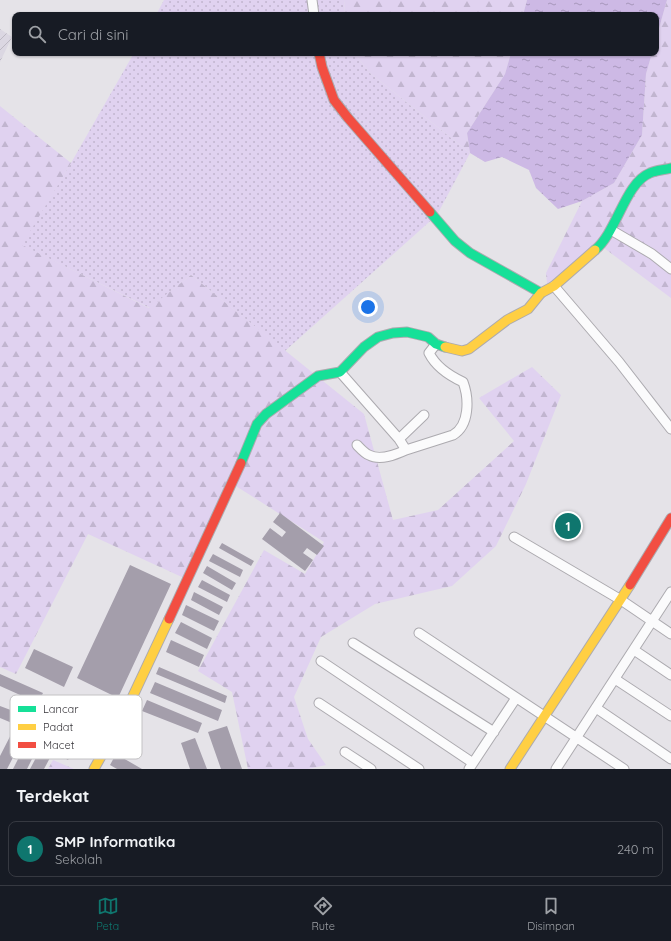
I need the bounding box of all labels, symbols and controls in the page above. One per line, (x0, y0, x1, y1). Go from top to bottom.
search box (12, 12, 659, 56)
icon: search (26, 23, 48, 45)
text: Cari di sini (58, 25, 129, 44)
your location (358, 297, 378, 317)
pin: 1 (555, 511, 581, 541)
legend (10, 695, 142, 759)
text: Lancar (43, 702, 79, 716)
text: Padat (43, 720, 73, 734)
text: Macet (43, 738, 75, 752)
text: Terdekat (16, 785, 90, 806)
text: SMP Informatika (55, 832, 175, 851)
text: 1 (27, 841, 33, 857)
text: 240 m (617, 841, 654, 857)
text: Sekolah (55, 851, 102, 867)
tab: Peta (96, 895, 119, 933)
tab: Rute (312, 895, 335, 933)
tab: Disimpan (527, 895, 575, 933)

